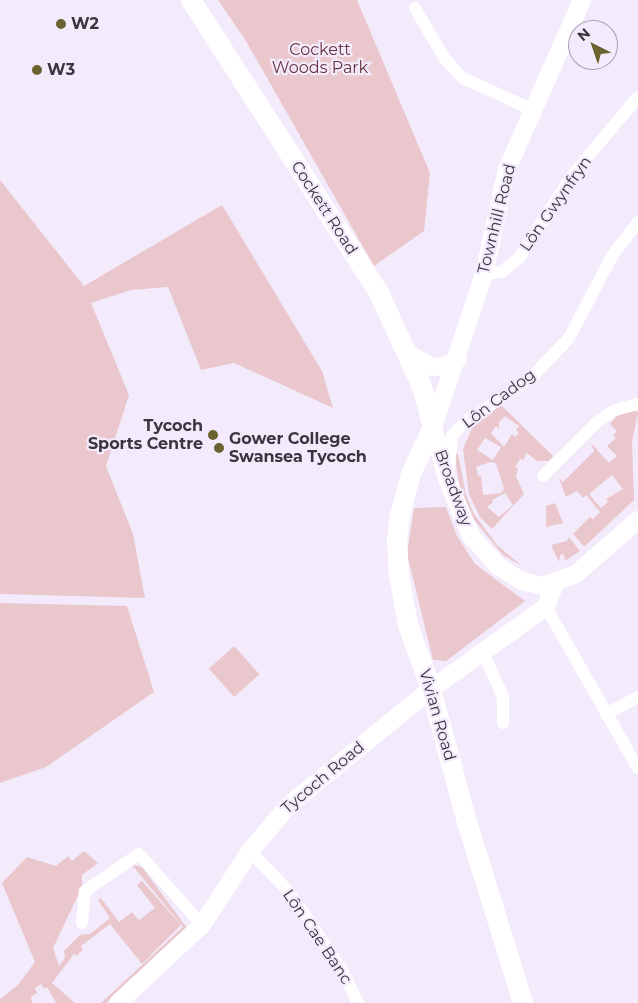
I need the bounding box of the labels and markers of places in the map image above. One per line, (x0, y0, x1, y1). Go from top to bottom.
place label: W2 (71, 14, 99, 34)
marker: W2 (55, 18, 67, 30)
place label: W3 (47, 60, 75, 80)
marker: W3 (31, 64, 43, 76)
place label: Tycoch Sports Centre (88, 416, 203, 454)
marker: Tycoch Sports Centre (207, 429, 219, 441)
place label: Gower College Swansea Tycoch (229, 429, 367, 467)
marker: Gower College Swansea Tycoch (213, 442, 225, 454)

